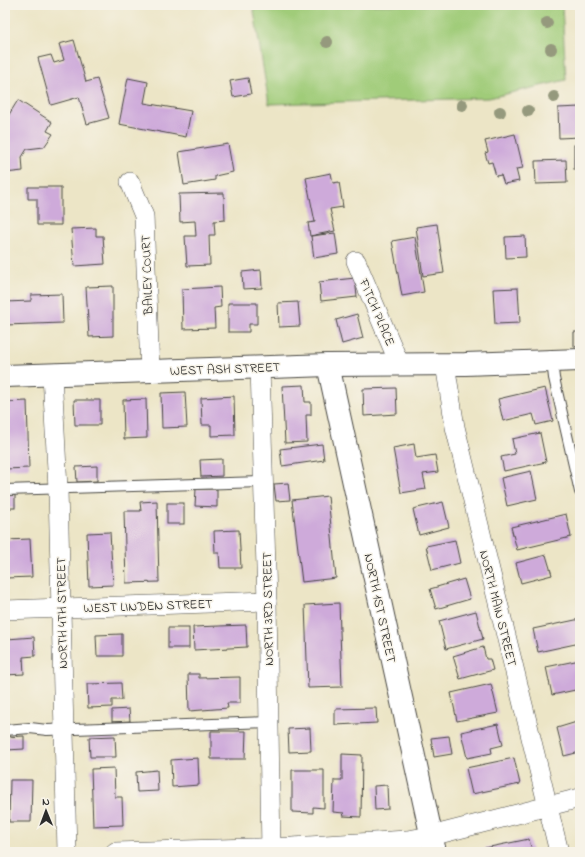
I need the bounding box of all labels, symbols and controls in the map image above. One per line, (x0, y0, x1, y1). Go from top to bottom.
street label: BAILEY COURT (137, 234, 158, 316)
street label: FITCH PLACE (354, 275, 399, 349)
street label: WEST ASH STREET (170, 358, 281, 381)
street label: NORTH MAIN STREET (474, 548, 521, 669)
street label: NORTH 3RD STREET (258, 552, 279, 666)
street label: NORTH 1ST STREET (359, 552, 401, 665)
street label: NORTH 4TH STREET (52, 556, 73, 669)
street label: WEST LINDEN STREET (83, 595, 214, 618)
north arrow (26, 791, 66, 831)
text: N (42, 794, 50, 810)

